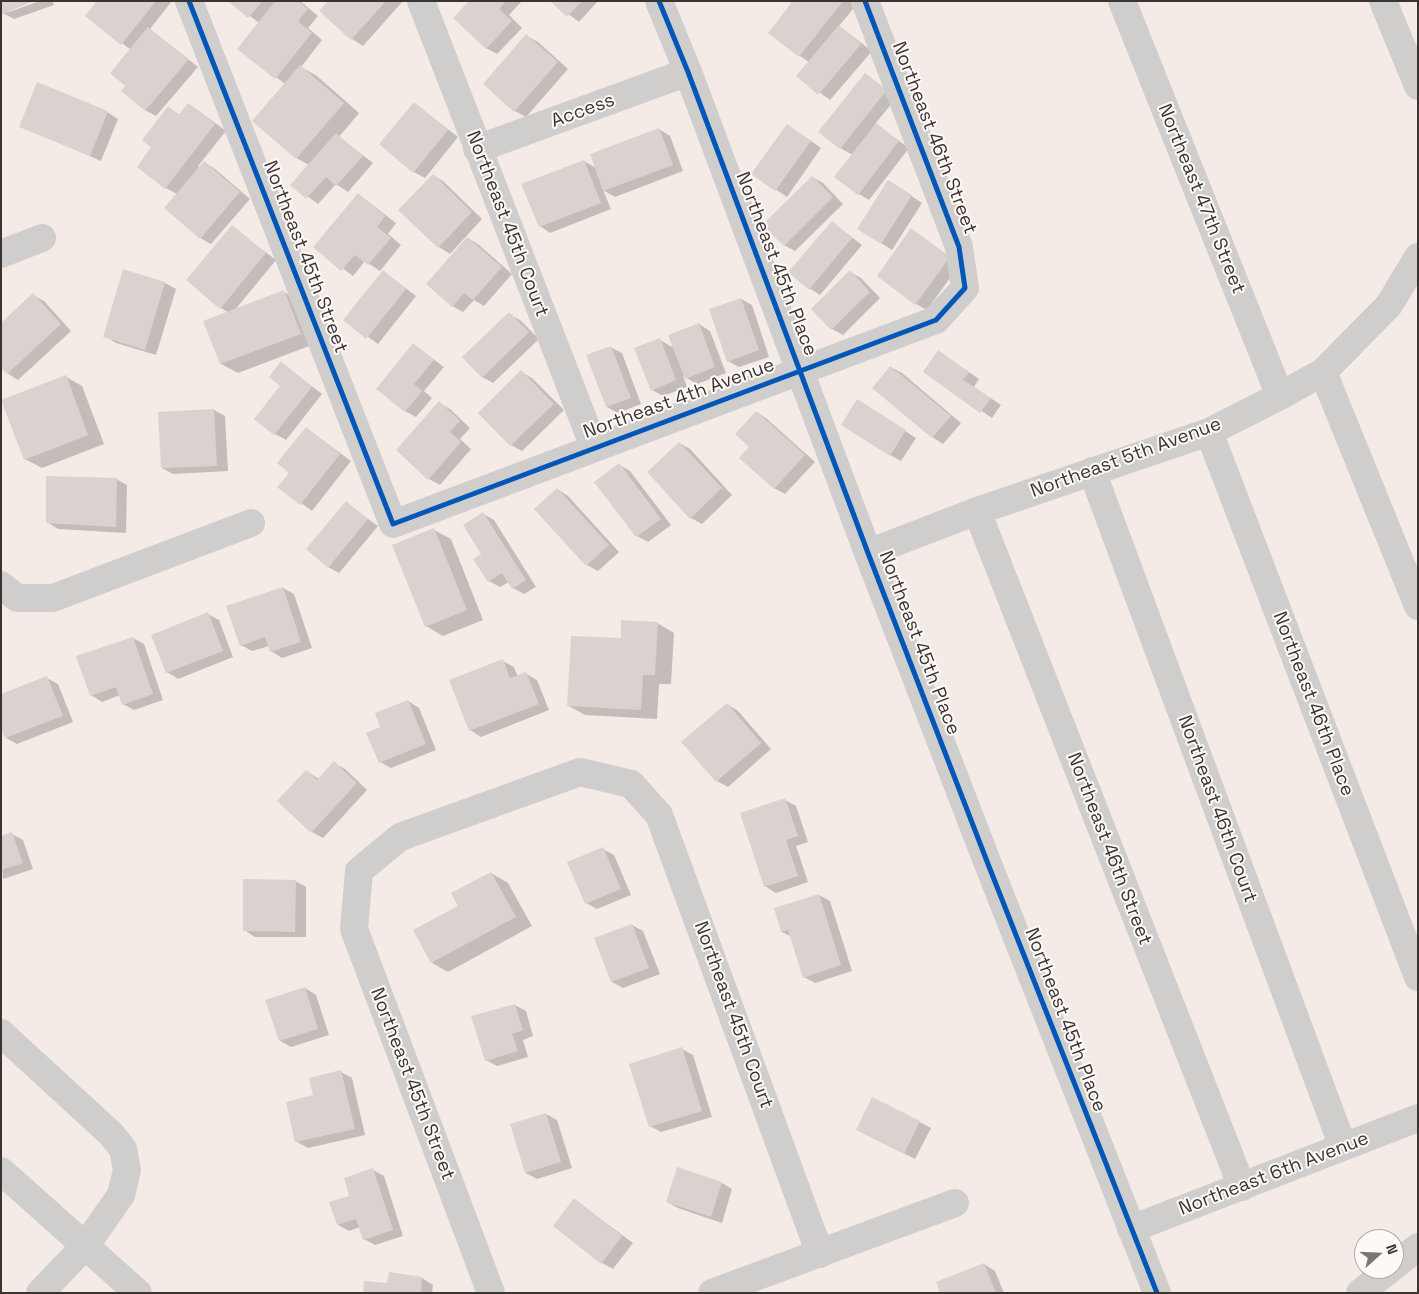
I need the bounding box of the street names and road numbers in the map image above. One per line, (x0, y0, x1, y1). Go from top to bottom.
street label: Northeast 46th Street (887, 39, 981, 237)
street label: Access (548, 89, 618, 133)
street label: Northeast 47th Street (1152, 101, 1250, 297)
street label: Northeast 45th Court (461, 128, 553, 320)
street label: Northeast 45th Street (258, 158, 352, 356)
street label: Northeast 45th Place (730, 169, 822, 359)
street label: Northeast 4th Avenue (580, 354, 778, 444)
street label: Northeast 5th Avenue (1028, 413, 1224, 503)
street label: Northeast 45th Place (873, 548, 965, 738)
street label: Northeast 46th Place (1267, 609, 1359, 799)
street label: Northeast 46th Court (1172, 712, 1262, 906)
street label: Northeast 46th Street (1062, 750, 1156, 948)
street label: Northeast 45th Court (689, 918, 777, 1112)
street label: Northeast 45th Place (1019, 925, 1111, 1115)
street label: Northeast 45th Street (365, 985, 459, 1183)
street label: Northeast 6th Avenue (1176, 1127, 1372, 1221)

